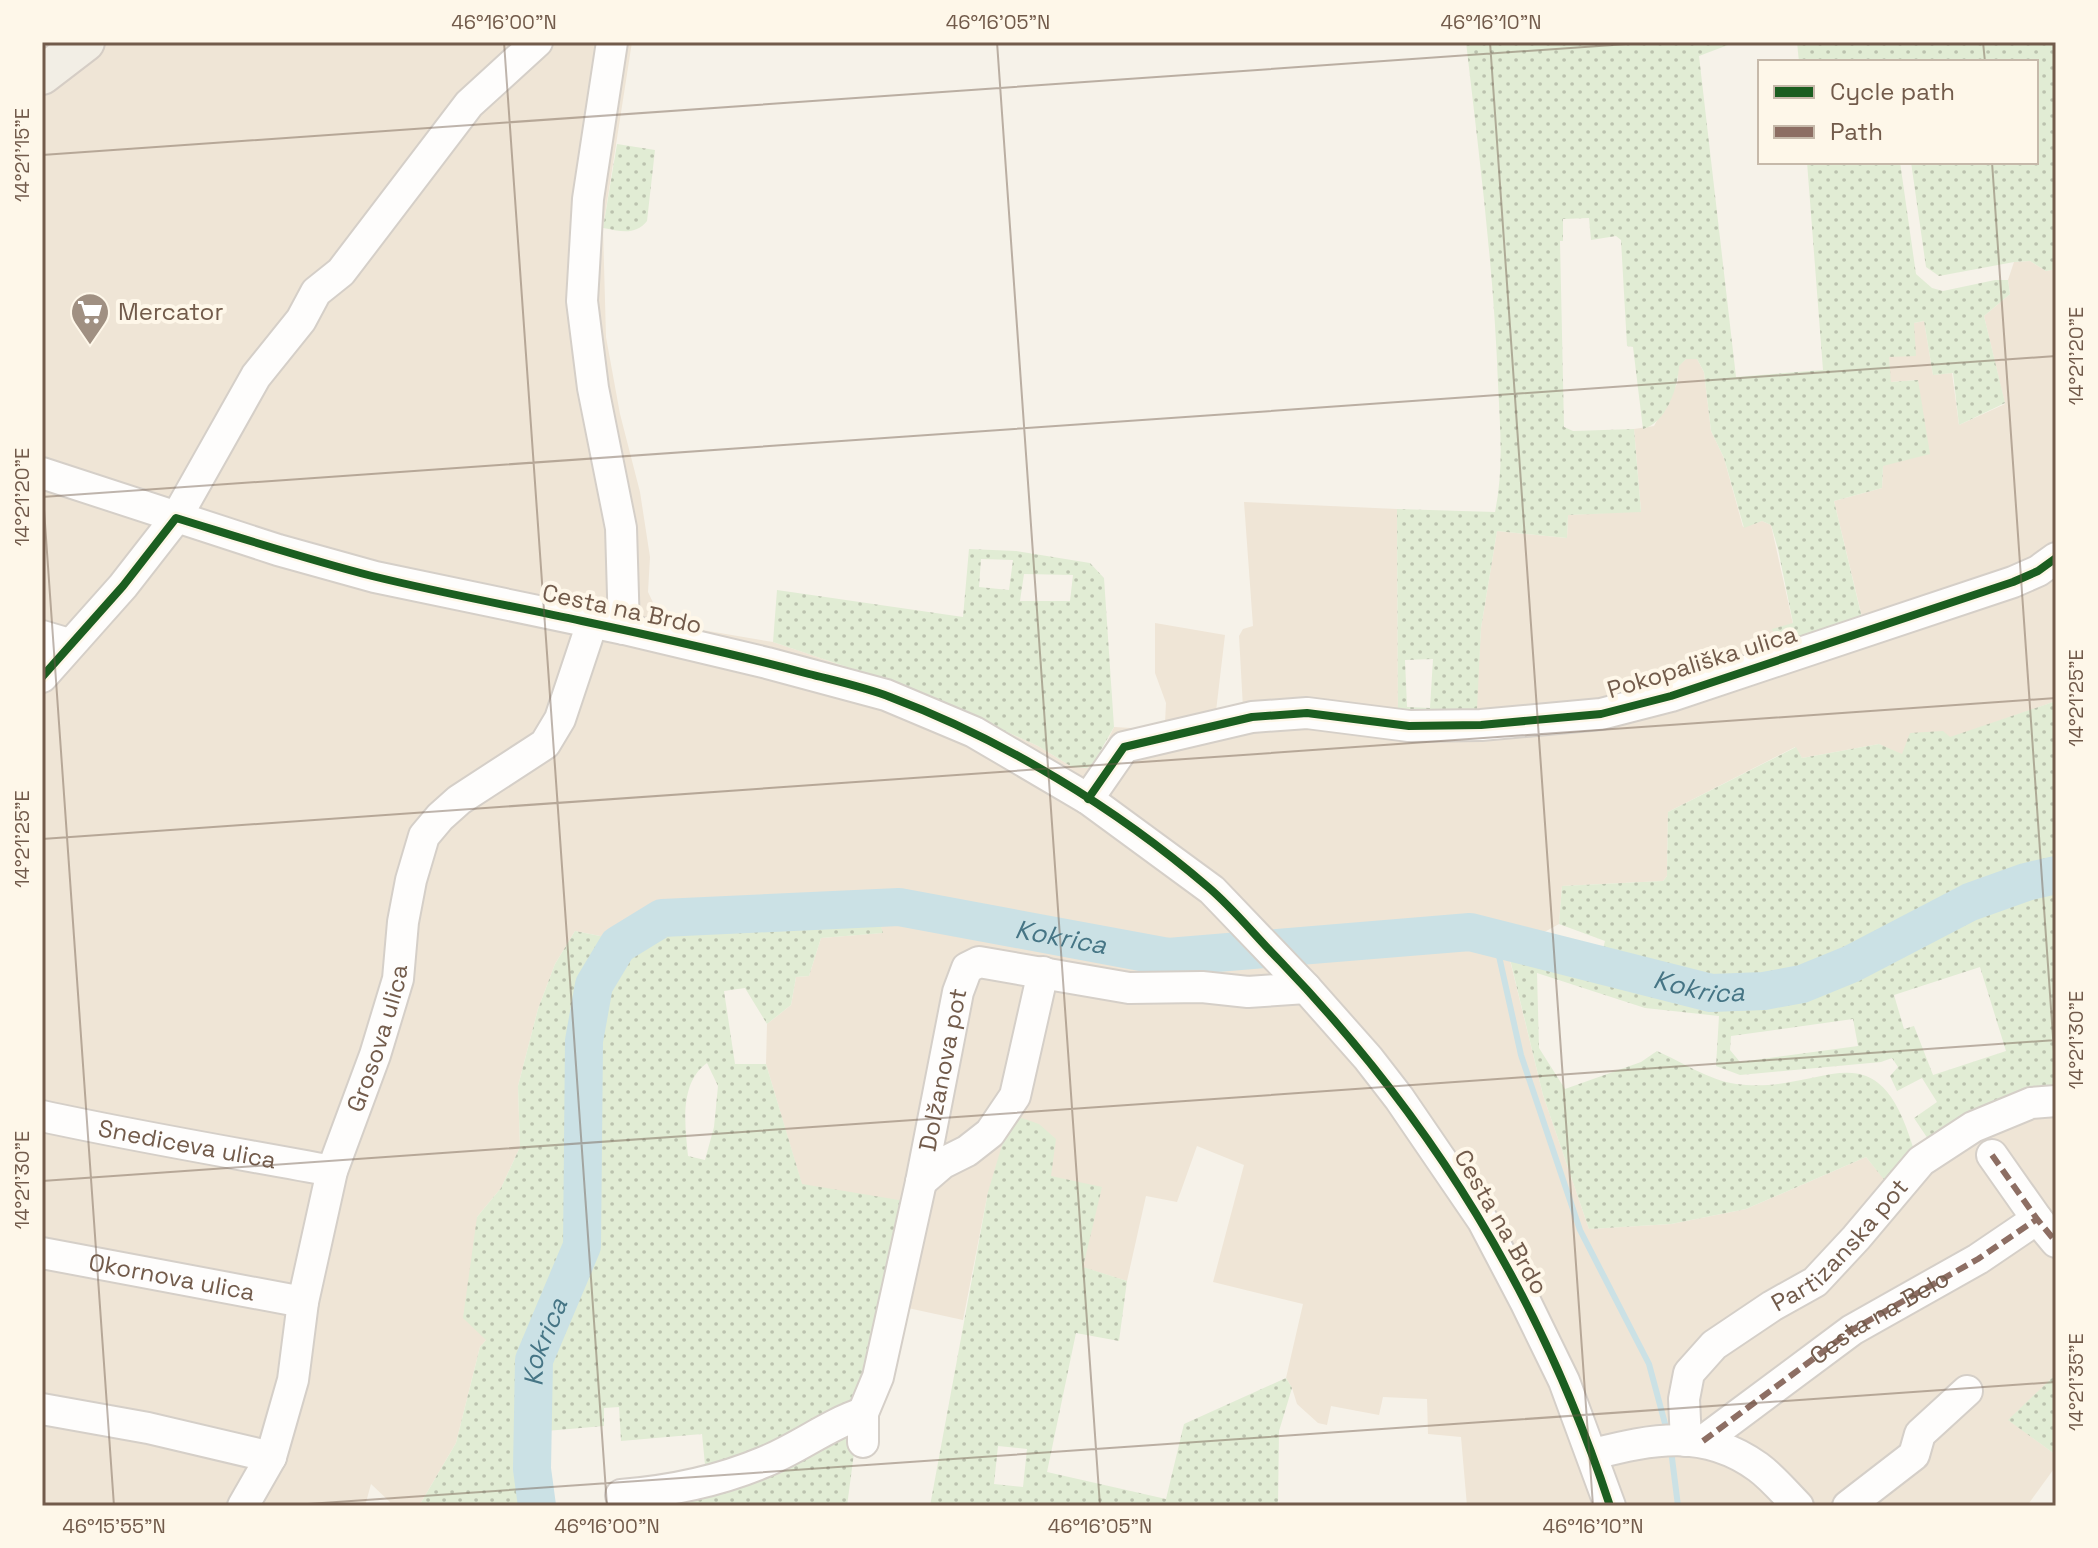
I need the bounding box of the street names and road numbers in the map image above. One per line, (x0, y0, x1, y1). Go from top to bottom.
street label: Cesta na Brdo (539, 576, 705, 641)
street label: Pokopališka ulica (1603, 618, 1801, 705)
street label: Grosova ulica (339, 963, 414, 1116)
street label: Dolžanova pot (911, 986, 973, 1154)
street label: Snediceva ulica (96, 1112, 279, 1176)
street label: Cesta na Brdo (1447, 1144, 1555, 1300)
street label: Partizanska pot (1766, 1172, 1915, 1318)
street label: Okornova ulica (86, 1246, 258, 1308)
street label: Cesta na Belo (1803, 1262, 1955, 1371)

